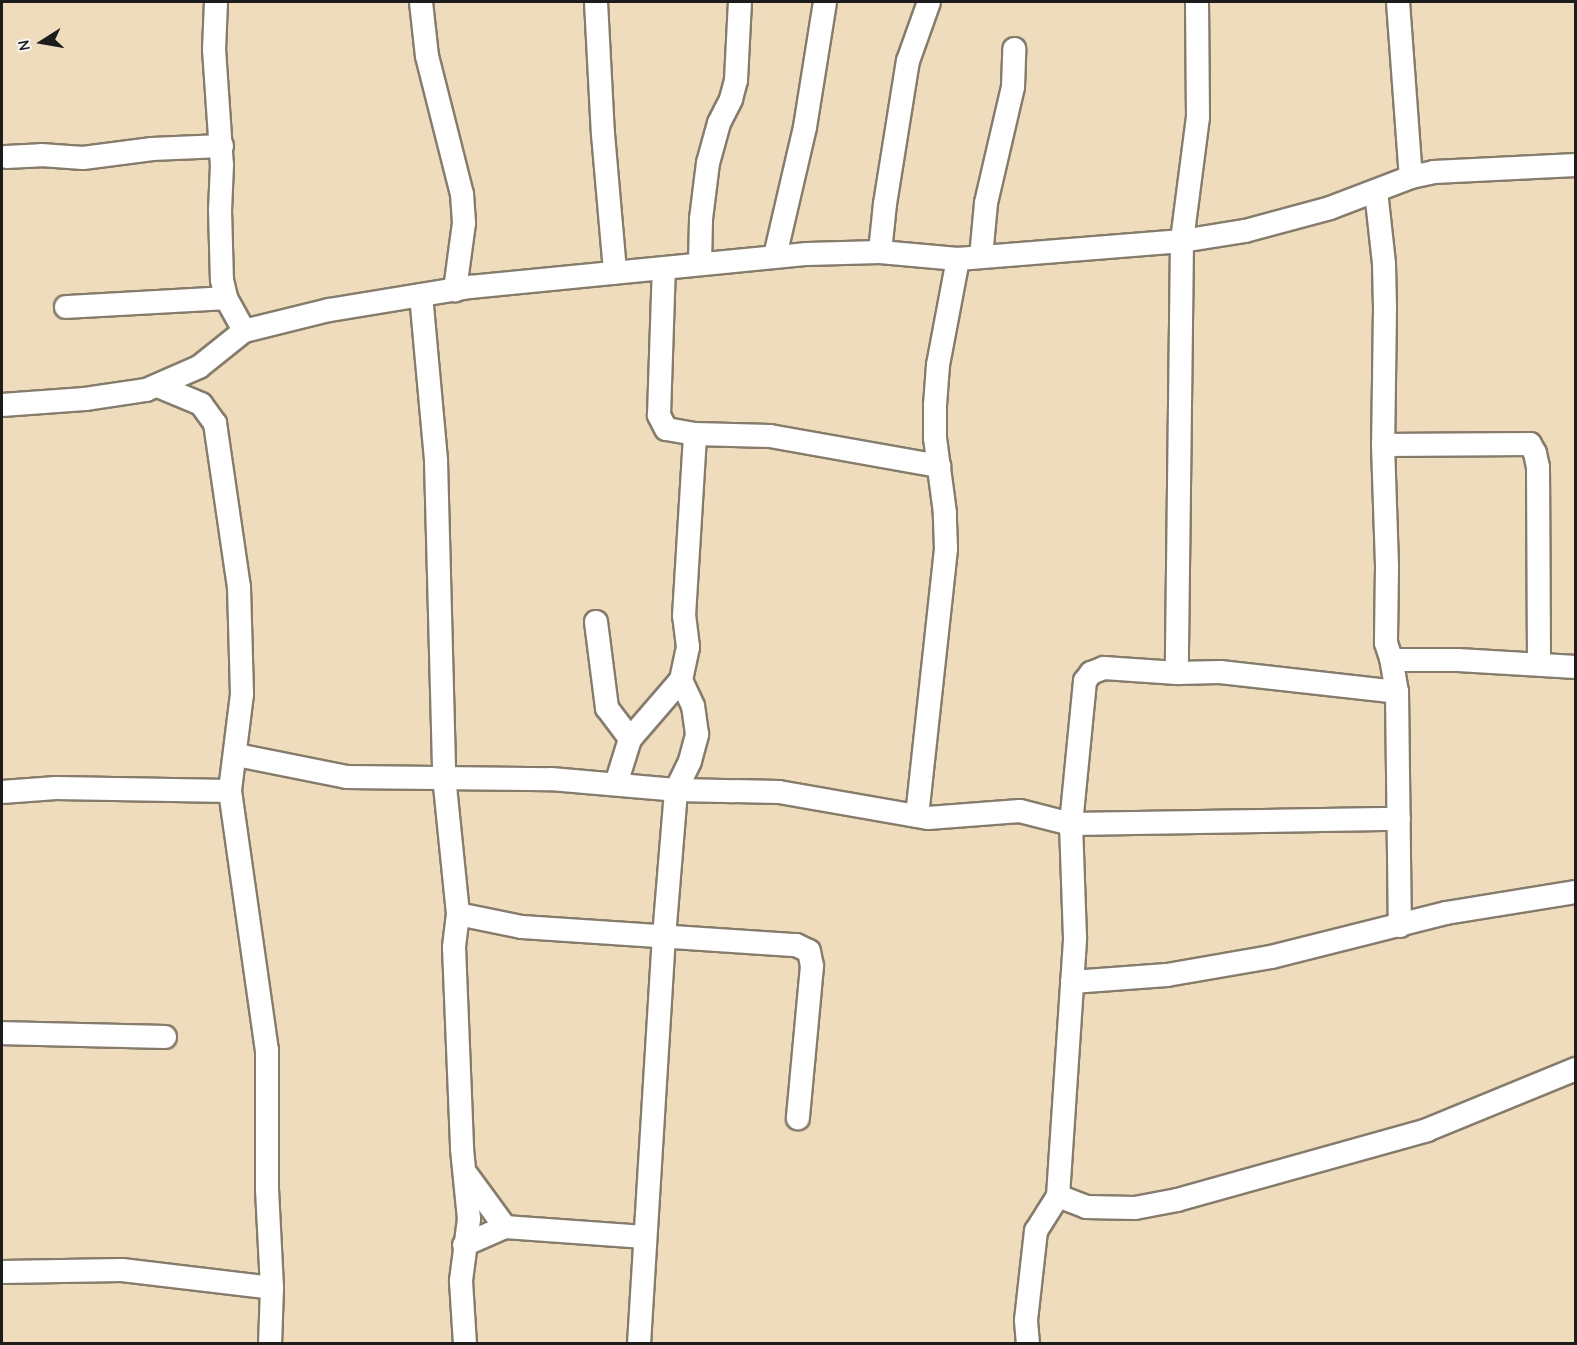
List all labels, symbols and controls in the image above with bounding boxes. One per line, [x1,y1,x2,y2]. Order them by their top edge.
north arrow [12,12,72,72]
text: N [15,39,34,52]

